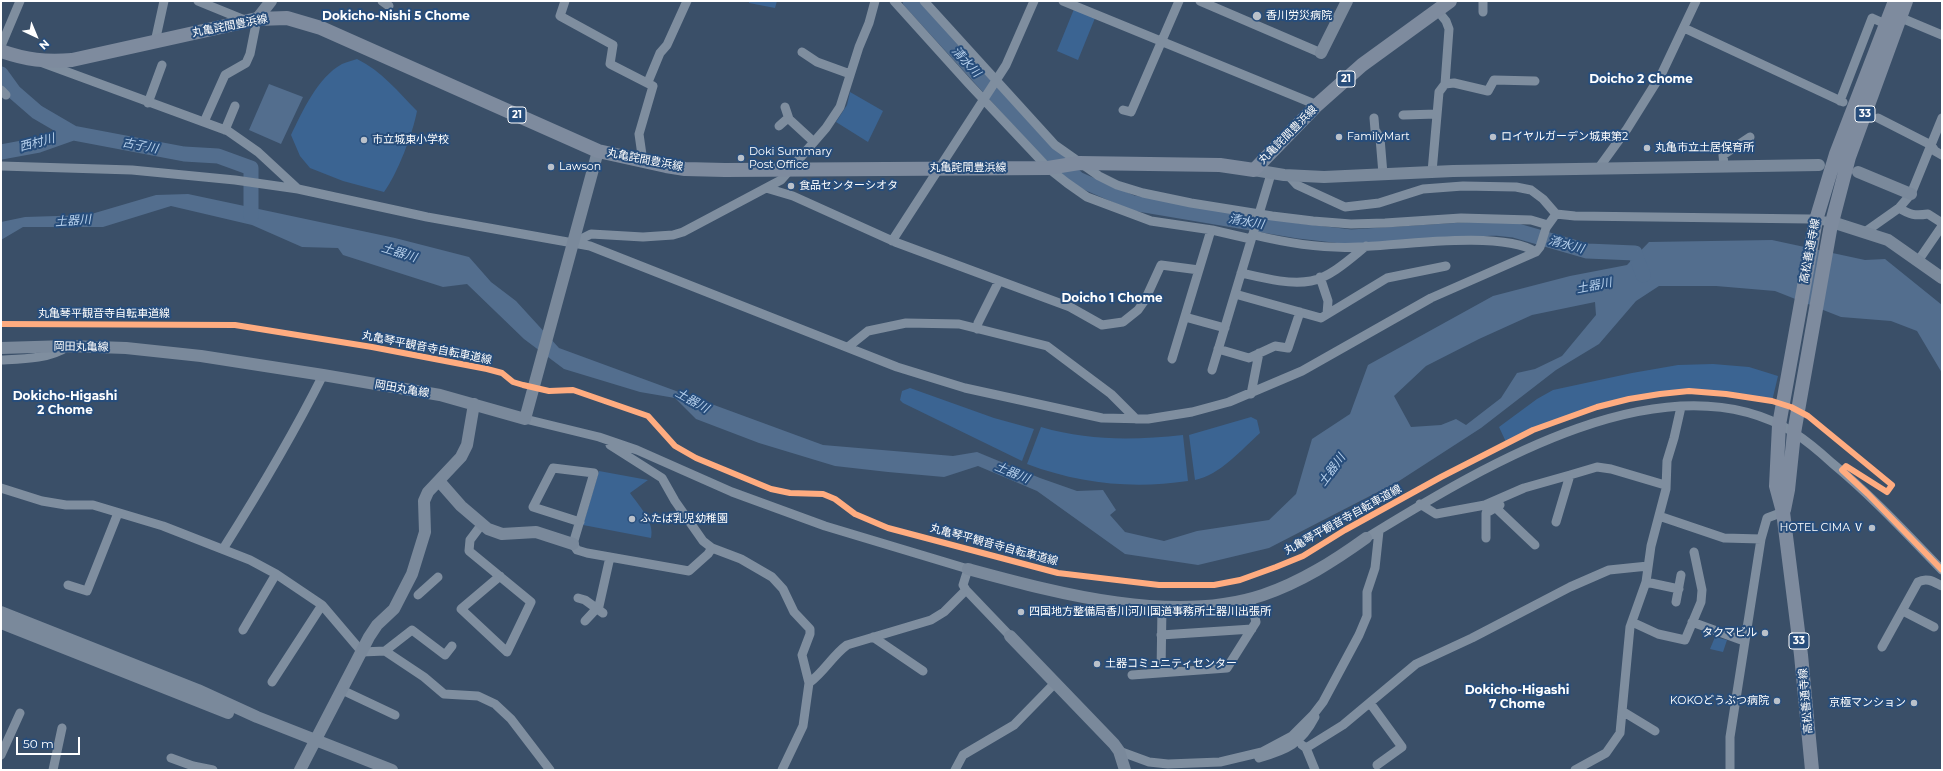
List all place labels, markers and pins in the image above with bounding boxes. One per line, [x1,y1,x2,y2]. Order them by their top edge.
place label: 香川労災病院 [1266,9,1332,23]
marker: 香川労災病院 [1251,10,1263,22]
place label: FamilyMart [1347,130,1410,144]
place label: ロイヤルガーデン城東第2 [1501,130,1628,144]
marker: FamilyMart [1334,132,1344,142]
marker: ロイヤルガーデン城東第2 [1488,132,1498,142]
place label: 市立城東小学校 [372,133,449,147]
marker: 市立城東小学校 [359,135,369,145]
place label: 丸亀市立土居保育所 [1655,141,1754,155]
marker: 丸亀市立土居保育所 [1642,143,1652,153]
place label: Doki Summary Post Office [749,145,832,171]
marker: Doki Summary Post Office [736,153,746,163]
place label: Lawson [559,160,601,174]
marker: Lawson [546,162,556,172]
place label: 食品センターシオタ [799,179,898,193]
marker: 食品センターシオタ [786,181,796,191]
place label: ふたば乳児幼稚園 [640,512,728,526]
marker: ふたば乳児幼稚園 [627,514,637,524]
place label: HOTEL CIMA Ⅴ [1780,521,1864,535]
marker: HOTEL CIMA Ⅴ [1867,523,1877,533]
place label: 四国地方整備局香川河川国道事務所土器川出張所 [1029,605,1271,619]
marker: 四国地方整備局香川河川国道事務所土器川出張所 [1016,607,1026,617]
place label: タクマビル [1702,626,1757,640]
marker: タクマビル [1760,628,1770,638]
place label: 土器コミュニティセンター [1105,657,1237,671]
marker: 土器コミュニティセンター [1092,659,1102,669]
place label: KOKOどうぶつ病院 [1670,694,1769,708]
marker: KOKOどうぶつ病院 [1772,696,1782,706]
place label: 京極マンション [1829,696,1906,710]
marker: 京極マンション [1909,698,1919,708]

